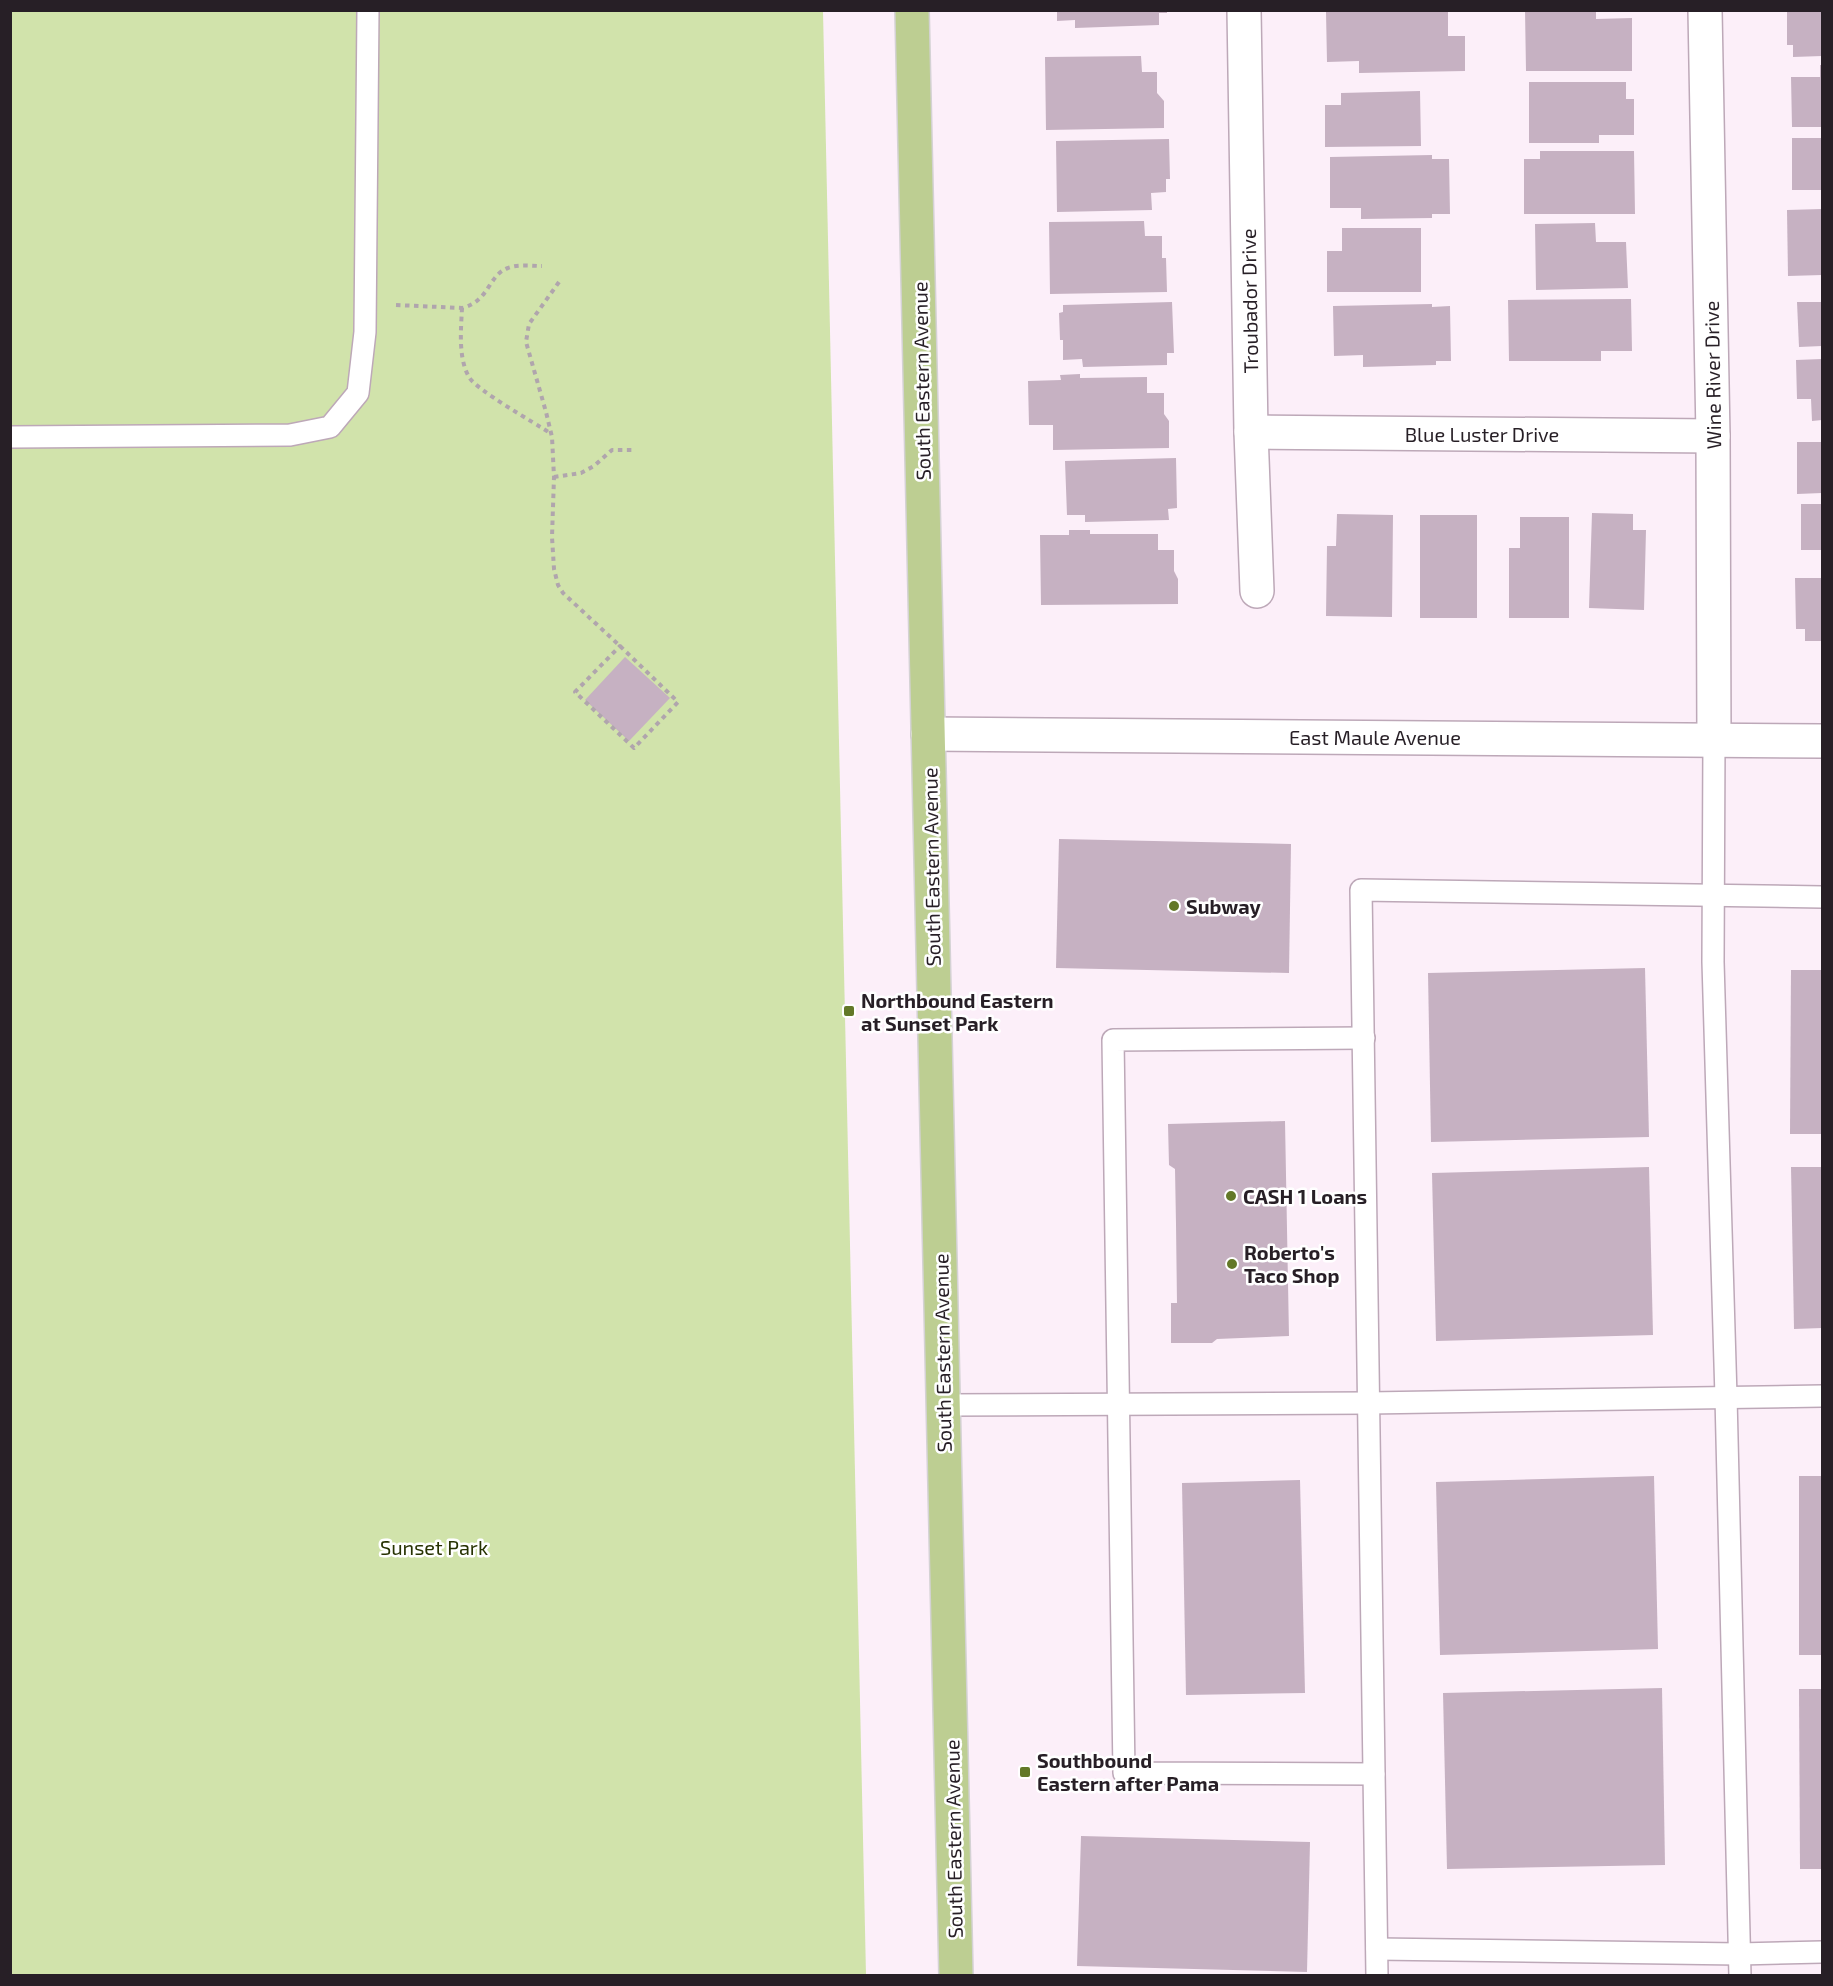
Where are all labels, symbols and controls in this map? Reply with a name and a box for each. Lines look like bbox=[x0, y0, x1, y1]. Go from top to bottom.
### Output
street label: Troubador Drive bbox=[1236, 228, 1262, 374]
street label: South Eastern Avenue bbox=[907, 281, 935, 481]
street label: Wine River Drive bbox=[1699, 300, 1725, 450]
street label: Blue Luster Drive bbox=[1405, 422, 1559, 446]
street label: East Maule Avenue bbox=[1289, 725, 1461, 749]
street label: South Eastern Avenue bbox=[917, 767, 945, 967]
place label: Subway bbox=[1186, 894, 1262, 919]
marker: Subway bbox=[1167, 899, 1181, 913]
place label: Northbound Eastern at Sunset Park bbox=[861, 988, 1053, 1035]
marker: Northbound Eastern at Sunset Park bbox=[842, 1004, 856, 1018]
place label: CASH 1 Loans bbox=[1243, 1184, 1367, 1208]
marker: CASH 1 Loans bbox=[1224, 1189, 1238, 1203]
place label: Roberto's Taco Shop bbox=[1244, 1240, 1339, 1287]
street label: South Eastern Avenue bbox=[928, 1253, 956, 1453]
marker: Roberto's Taco Shop bbox=[1225, 1257, 1239, 1271]
park label: Sunset Park bbox=[380, 1535, 488, 1559]
street label: South Eastern Avenue bbox=[939, 1739, 967, 1939]
place label: Southbound Eastern after Pama bbox=[1037, 1748, 1219, 1795]
marker: Southbound Eastern after Pama bbox=[1018, 1765, 1032, 1779]

